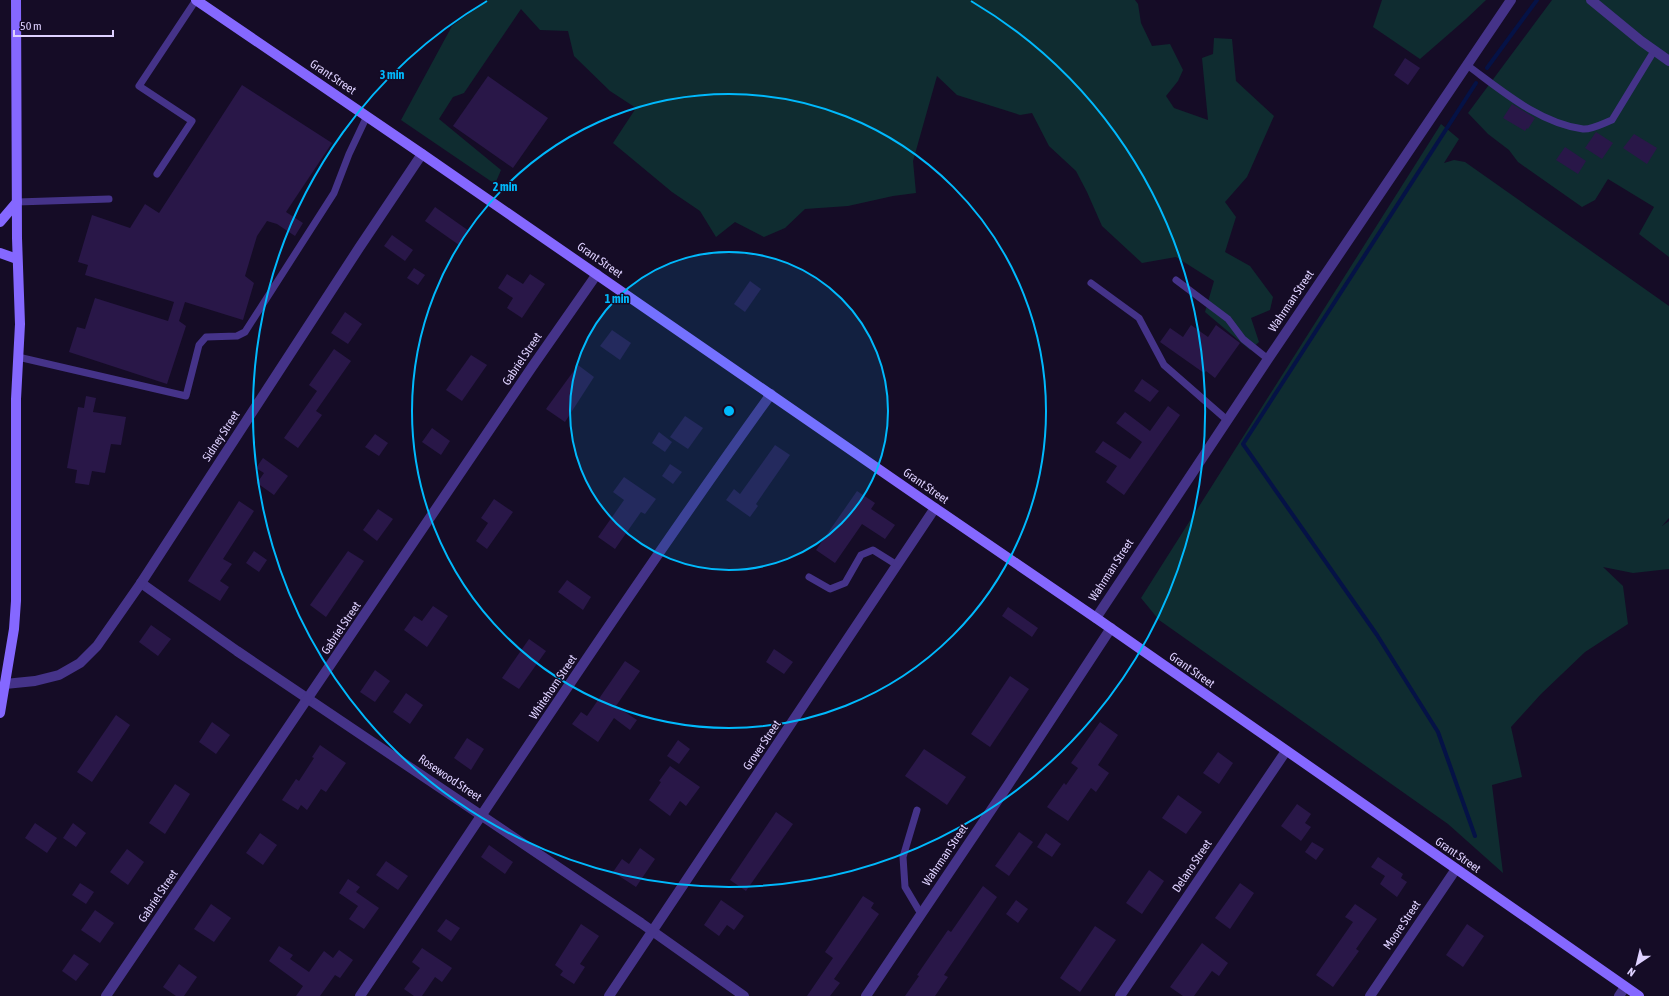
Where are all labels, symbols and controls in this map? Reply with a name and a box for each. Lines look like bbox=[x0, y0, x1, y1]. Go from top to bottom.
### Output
scale bar bbox=[14, 12, 113, 38]
text: 50 m bbox=[20, 19, 42, 33]
street label: Grant Street bbox=[307, 57, 359, 98]
text: 3 min bbox=[380, 68, 404, 82]
text: 2 min bbox=[493, 180, 517, 194]
street label: Grant Street bbox=[574, 239, 626, 281]
street label: Wahrman Street bbox=[1265, 267, 1317, 334]
text: 1 min bbox=[605, 292, 629, 306]
street label: Gabriel Street bbox=[499, 330, 545, 388]
centre of rings bbox=[722, 404, 736, 418]
street label: Sidney Street bbox=[199, 408, 243, 464]
street label: Grant Street bbox=[900, 465, 952, 507]
street label: Wahrman Street bbox=[1086, 536, 1137, 604]
street label: Gabriel Street bbox=[318, 599, 364, 657]
street label: Grant Street bbox=[1166, 649, 1218, 691]
street label: Whitehorn Street bbox=[526, 652, 580, 722]
street label: Grover Street bbox=[740, 717, 784, 773]
street label: Rosewood Street bbox=[416, 752, 485, 805]
street label: Wahrman Street bbox=[919, 821, 971, 888]
street label: Grant Street bbox=[1432, 834, 1484, 876]
street label: Delano Street bbox=[1169, 837, 1215, 895]
street label: Gabriel Street bbox=[135, 867, 181, 925]
street label: Moore Street bbox=[1380, 897, 1424, 952]
north arrow bbox=[1617, 944, 1657, 984]
text: N bbox=[1625, 965, 1637, 979]

